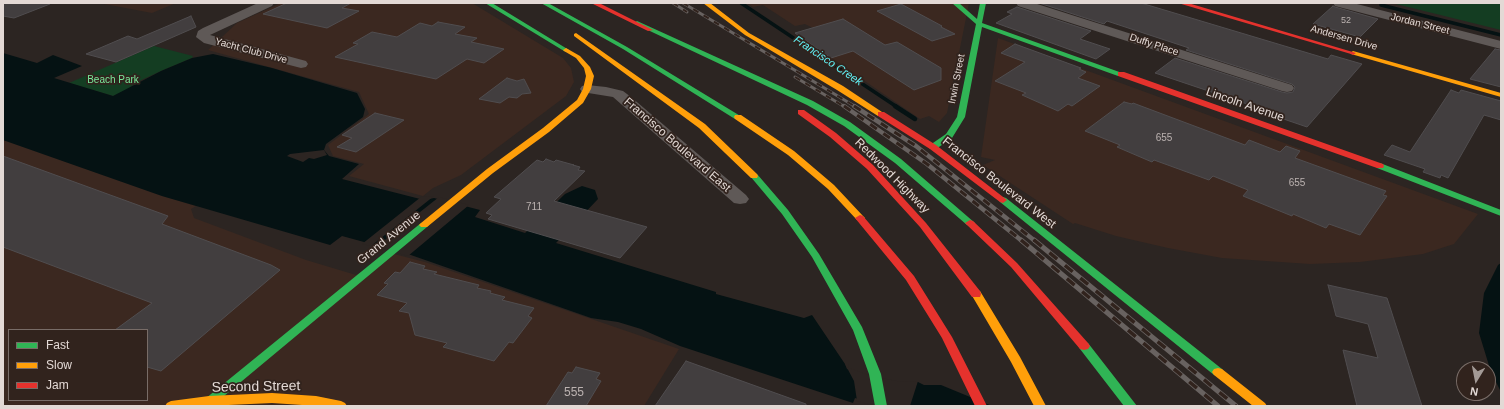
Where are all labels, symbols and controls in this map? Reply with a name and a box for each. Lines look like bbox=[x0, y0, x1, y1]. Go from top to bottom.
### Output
street label: Jordan Street bbox=[1389, 11, 1451, 37]
house number: 52 bbox=[1341, 16, 1351, 26]
street label: Andersen Drive bbox=[1309, 23, 1379, 53]
street label: Duffy Place bbox=[1128, 31, 1180, 59]
water label: Francisco Creek bbox=[791, 33, 865, 89]
street label: Yacht Club Drive bbox=[214, 36, 288, 66]
street label: Irwin Street bbox=[946, 53, 968, 105]
park label: Beach Park bbox=[87, 74, 139, 86]
street label: Lincoln Avenue bbox=[1204, 85, 1286, 125]
street label: Francisco Boulevard East bbox=[621, 95, 733, 195]
house number: 655 bbox=[1156, 132, 1172, 144]
street label: Francisco Boulevard West bbox=[939, 134, 1059, 232]
street label: Redwood Highway bbox=[852, 136, 932, 216]
house number: 655 bbox=[1289, 177, 1305, 189]
house number: 711 bbox=[526, 201, 542, 213]
street label: Grand Avenue bbox=[354, 208, 424, 268]
legend bbox=[8, 329, 148, 401]
text: Fast bbox=[46, 338, 69, 352]
text: Slow bbox=[46, 358, 72, 372]
north arrow bbox=[1456, 361, 1496, 401]
text: Jam bbox=[46, 378, 69, 392]
street label: Second Street bbox=[211, 378, 301, 396]
text: N bbox=[1469, 385, 1479, 398]
house number: 555 bbox=[564, 386, 584, 400]

